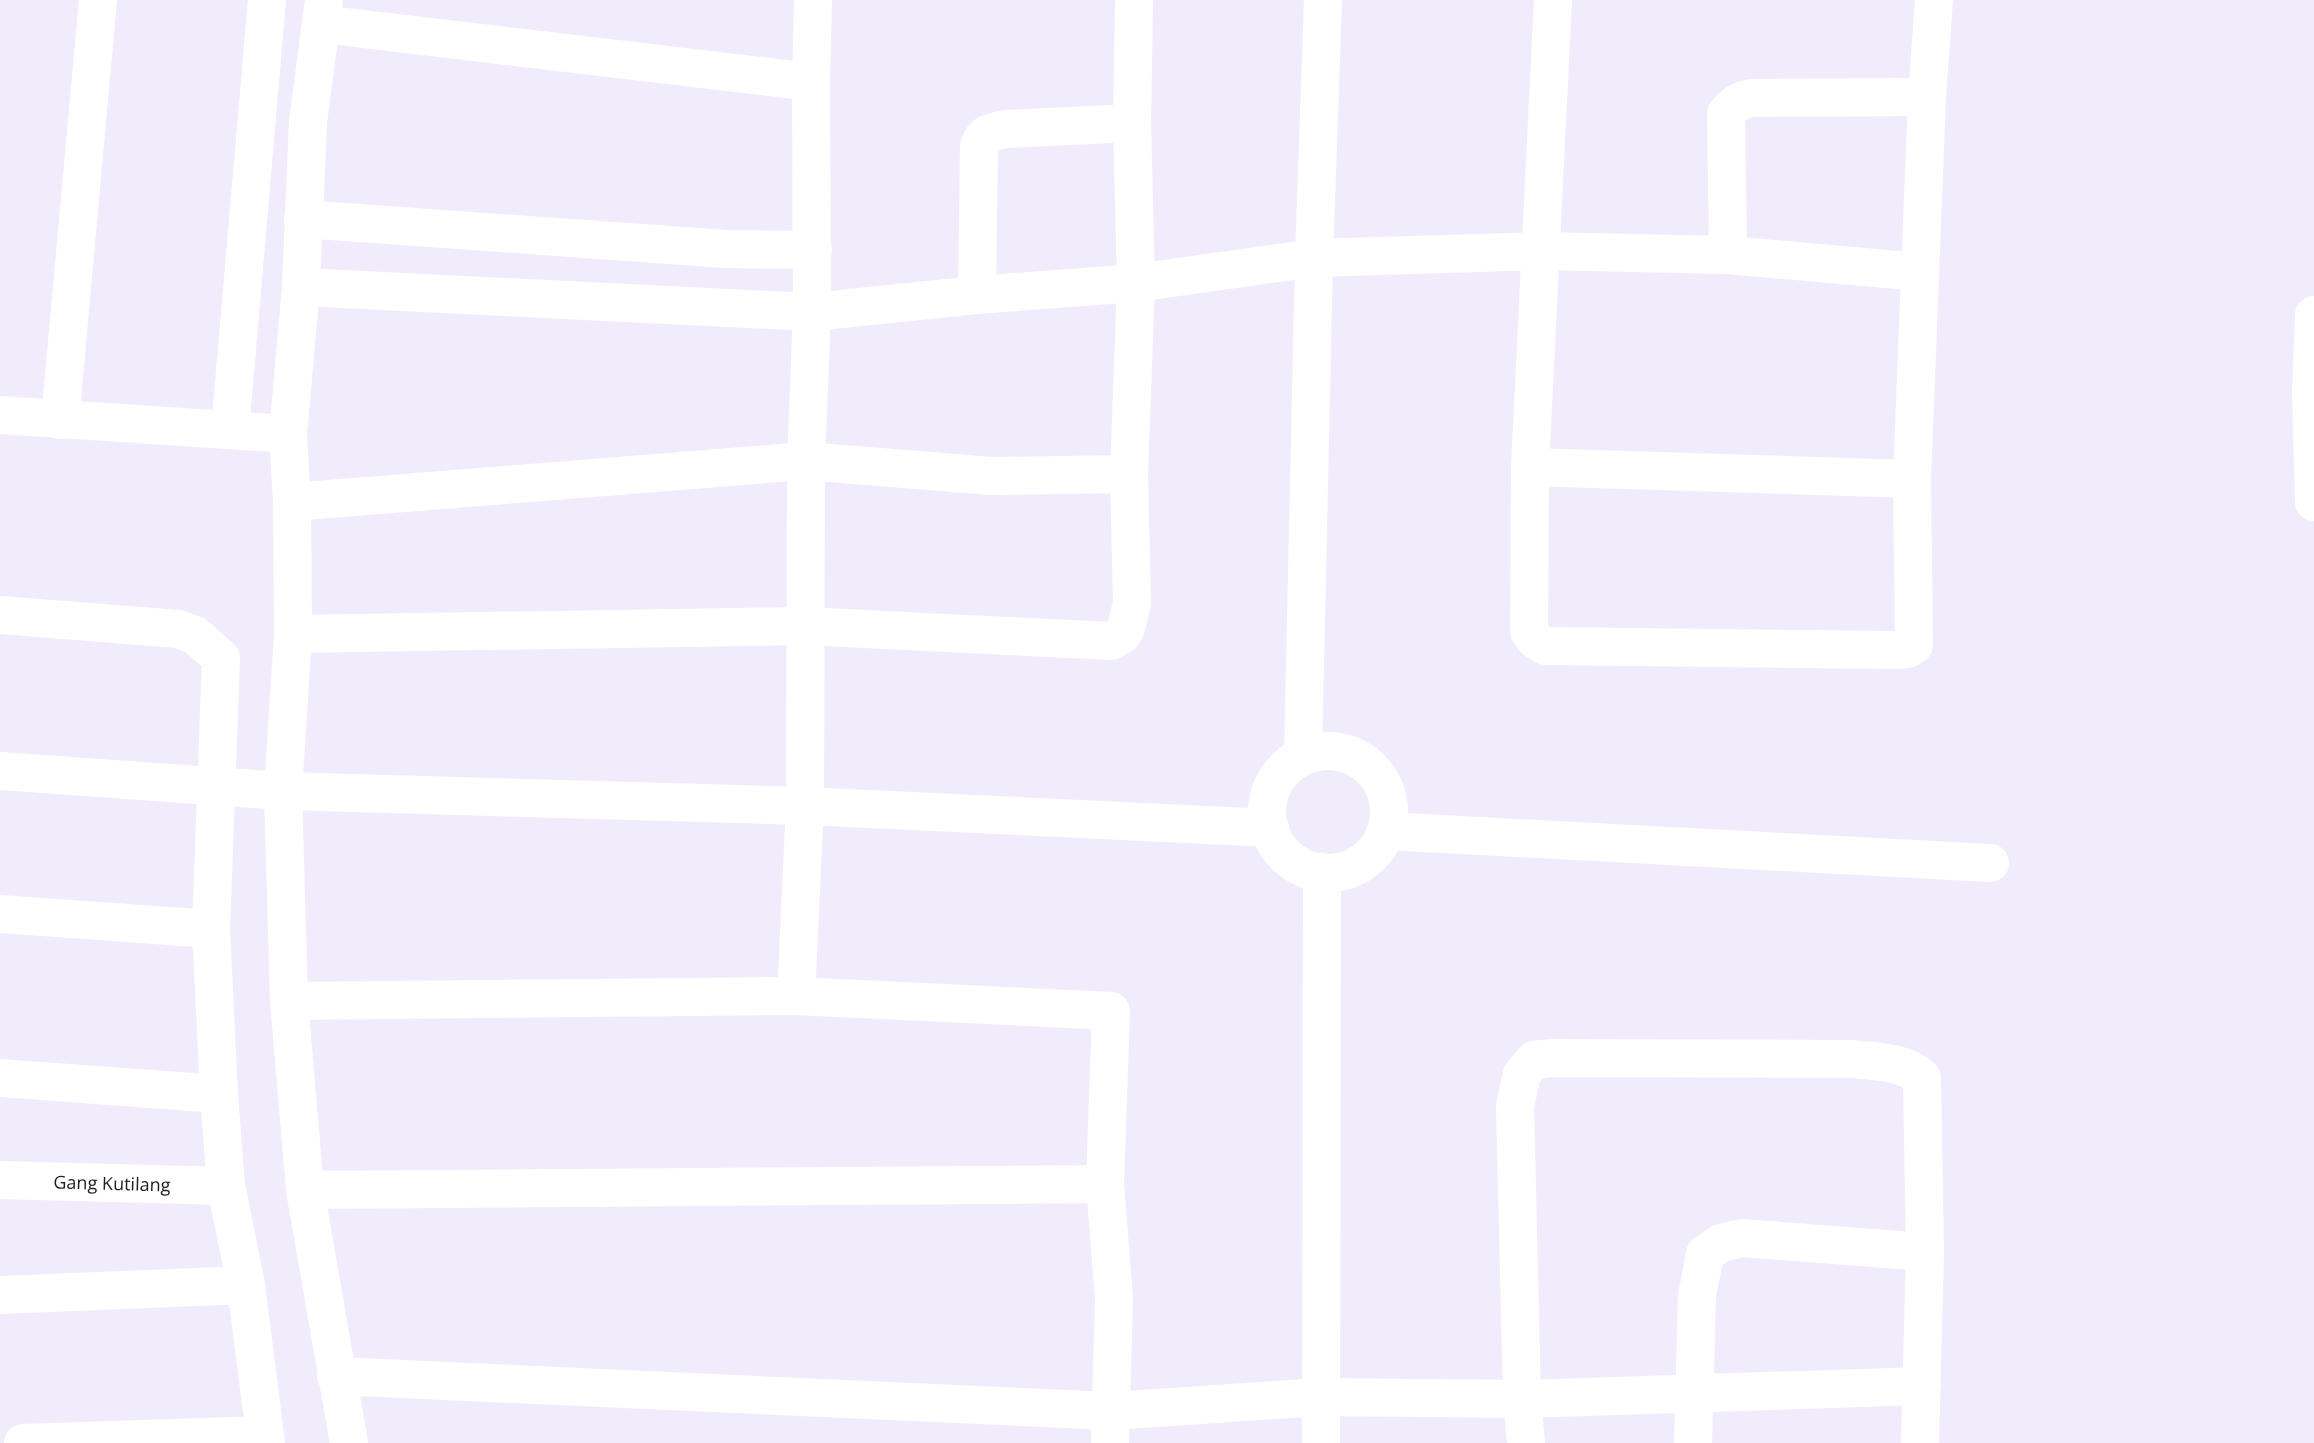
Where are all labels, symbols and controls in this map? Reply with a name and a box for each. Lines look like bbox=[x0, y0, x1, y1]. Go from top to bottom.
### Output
street label: Gang Kutilang bbox=[53, 1169, 171, 1197]

